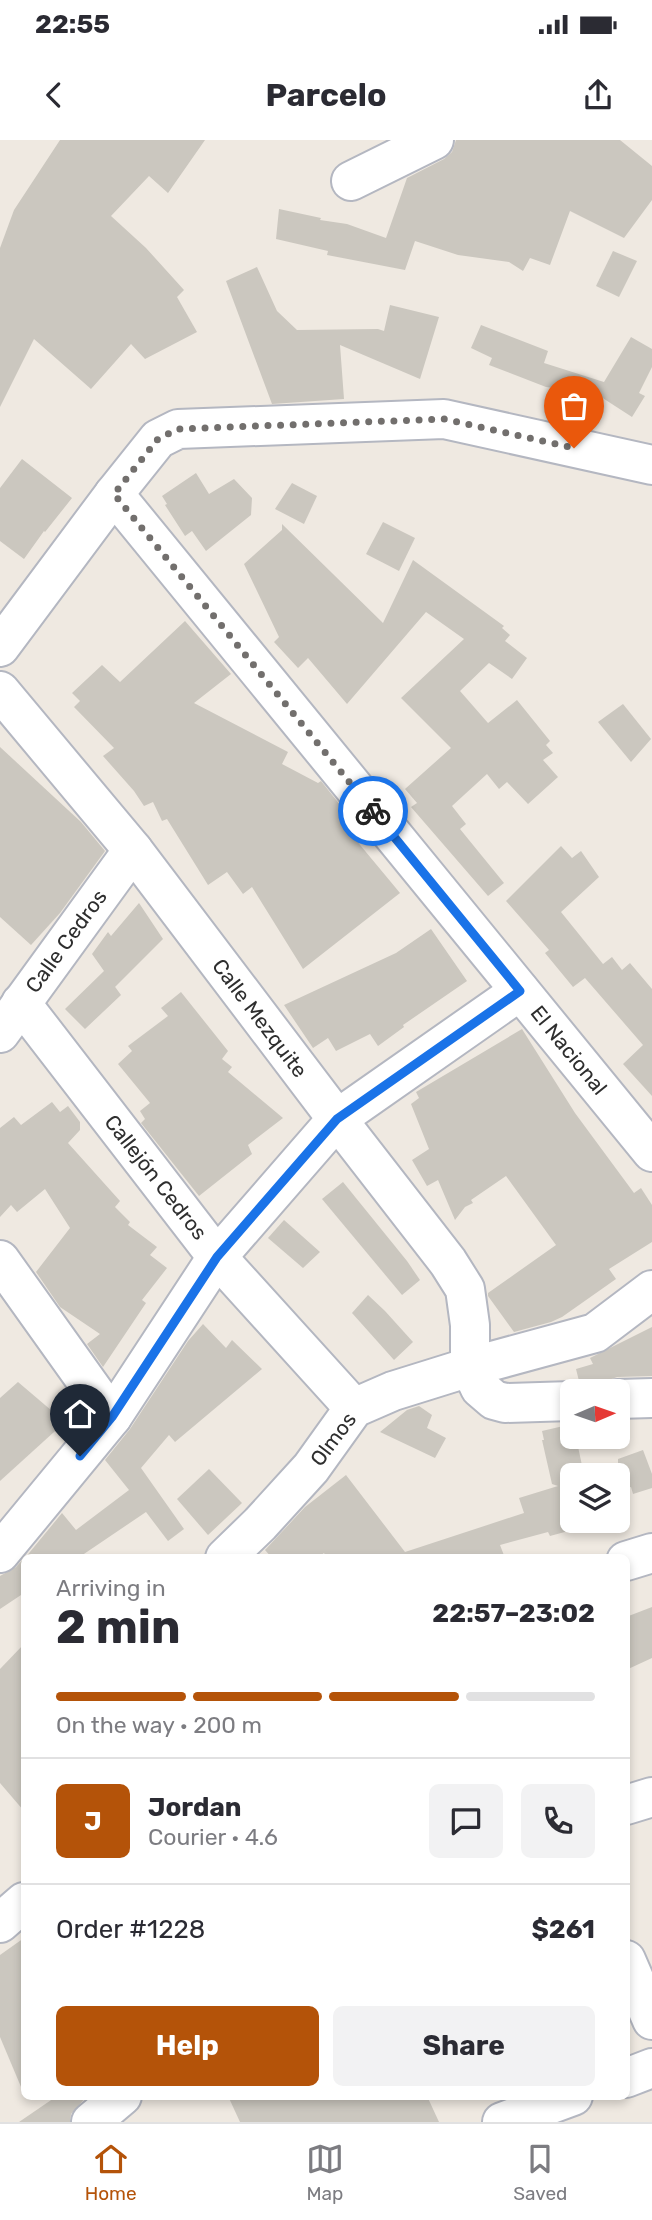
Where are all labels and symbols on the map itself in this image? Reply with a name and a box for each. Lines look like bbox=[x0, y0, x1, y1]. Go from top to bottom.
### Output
pin bbox=[544, 376, 604, 448]
courier bbox=[338, 776, 408, 846]
street label: Calle Cedros bbox=[20, 885, 112, 997]
street label: Calle Mezquite bbox=[207, 954, 313, 1082]
street label: El Nacional bbox=[526, 1000, 612, 1100]
street label: Callejón Cedros bbox=[99, 1110, 213, 1244]
north arrow bbox=[560, 1379, 630, 1449]
pin bbox=[50, 1384, 110, 1456]
street label: Olmos bbox=[305, 1407, 361, 1471]

